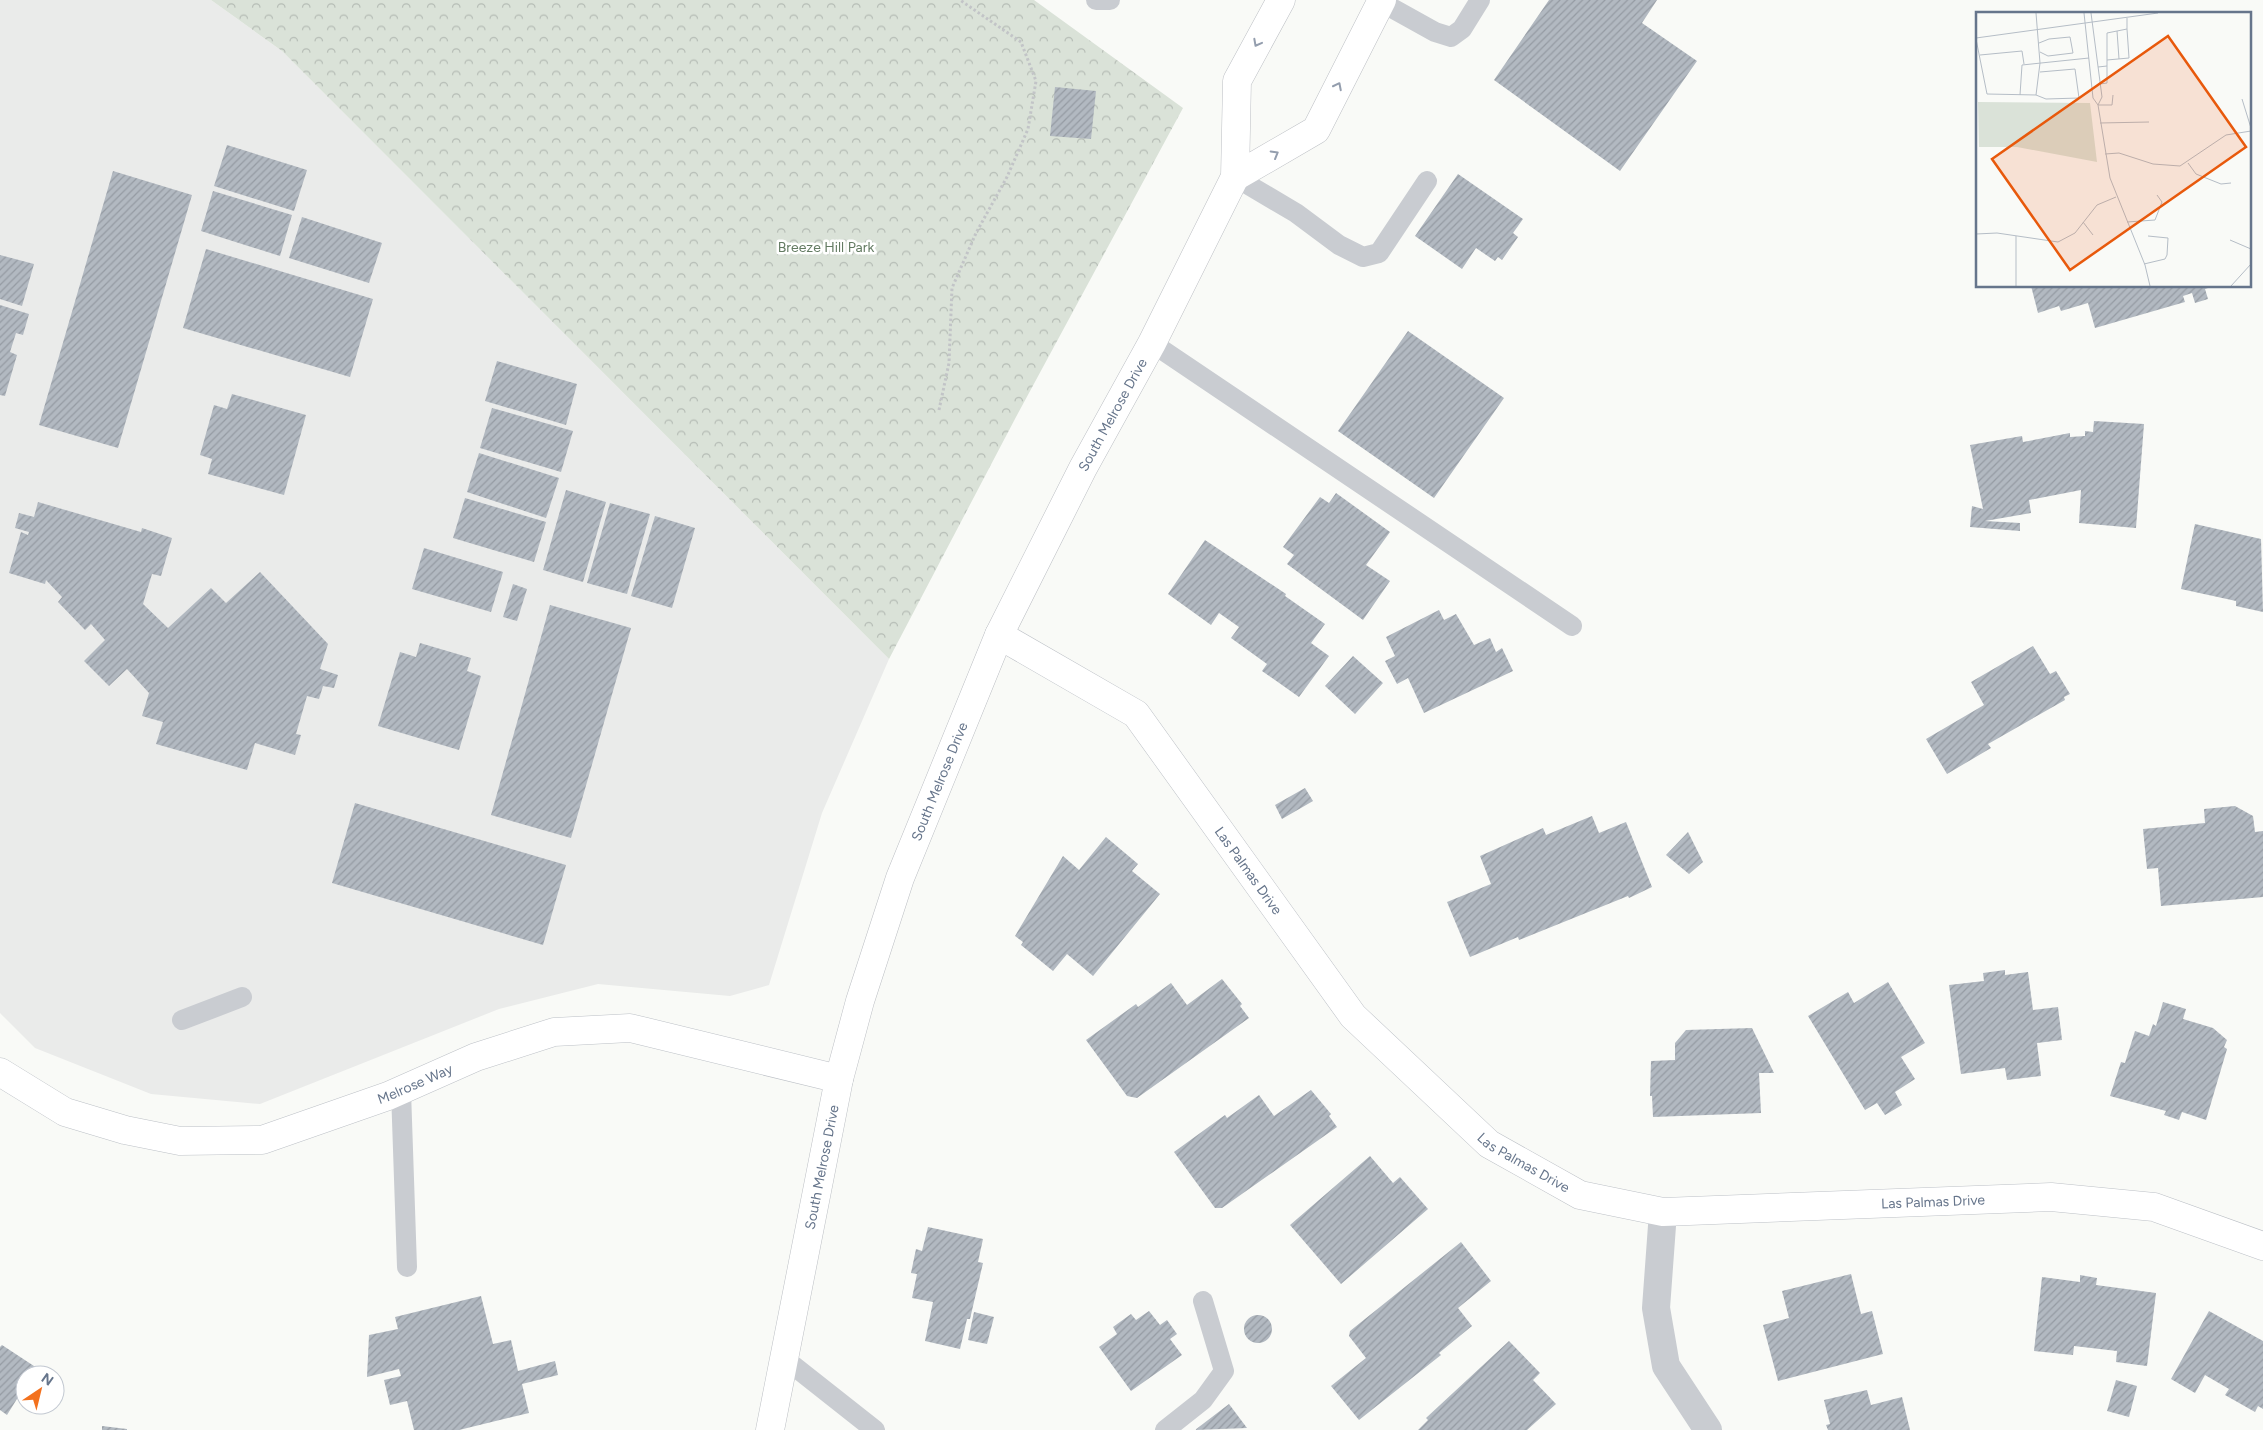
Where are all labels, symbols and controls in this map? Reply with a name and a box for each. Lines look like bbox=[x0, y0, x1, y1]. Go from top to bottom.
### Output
inset map bbox=[1976, 12, 2250, 288]
one-way arrow bbox=[1254, 38, 1264, 47]
one-way arrow bbox=[1332, 83, 1342, 92]
one-way arrow bbox=[1270, 150, 1279, 160]
park label: Breeze Hill Park bbox=[778, 239, 874, 256]
street label: South Melrose Drive bbox=[1074, 355, 1151, 474]
street label: South Melrose Drive bbox=[908, 719, 971, 843]
street label: Las Palmas Drive bbox=[1211, 823, 1286, 918]
street label: Melrose Way bbox=[375, 1060, 456, 1108]
street label: South Melrose Drive bbox=[801, 1103, 842, 1231]
street label: Las Palmas Drive bbox=[1474, 1129, 1573, 1196]
street label: Las Palmas Drive bbox=[1881, 1191, 1986, 1212]
north arrow bbox=[15, 1365, 65, 1415]
text: N bbox=[38, 1370, 56, 1390]

